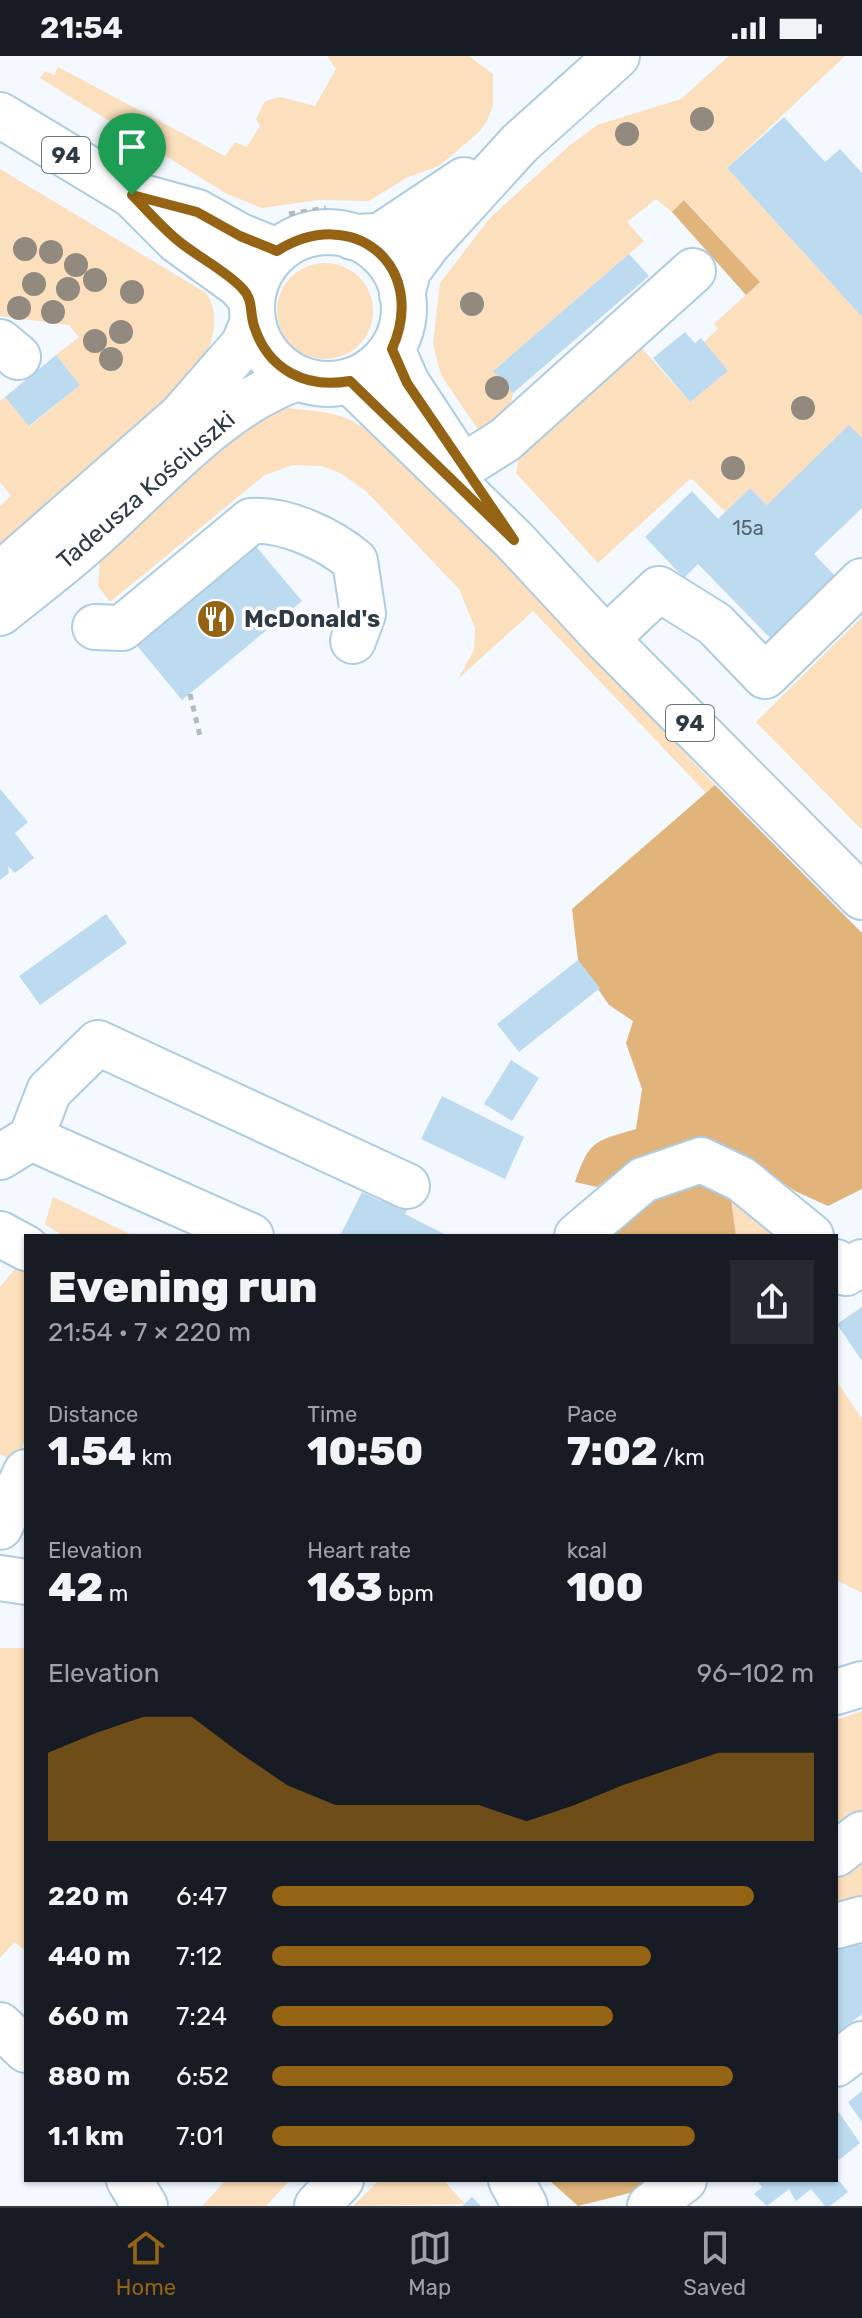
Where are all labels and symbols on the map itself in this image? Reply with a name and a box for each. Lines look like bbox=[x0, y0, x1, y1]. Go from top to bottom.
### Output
pin bbox=[98, 113, 166, 195]
road number: 94 bbox=[42, 137, 90, 173]
street label: Tadeusza Kościuszki bbox=[51, 405, 241, 575]
house number: 15a bbox=[732, 516, 764, 540]
restaurant icon: McDonald's bbox=[195, 598, 237, 640]
place label: McDonald's bbox=[244, 605, 380, 633]
road number: 94 bbox=[666, 705, 714, 741]

